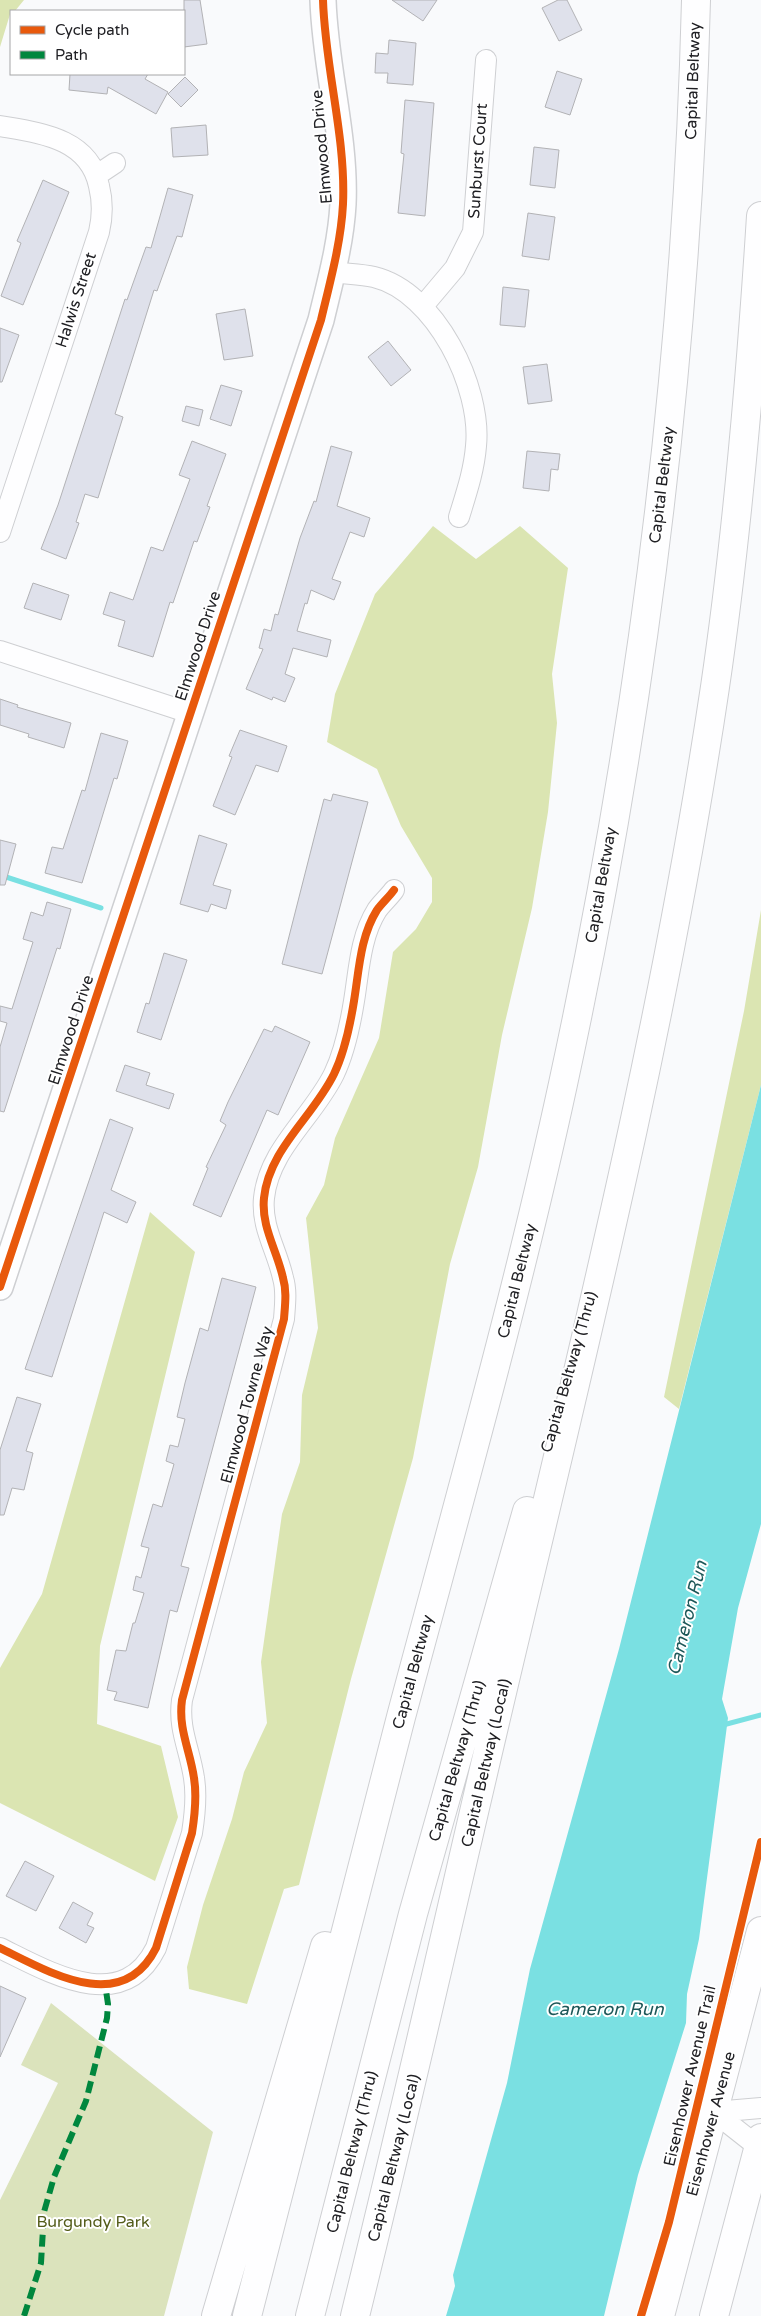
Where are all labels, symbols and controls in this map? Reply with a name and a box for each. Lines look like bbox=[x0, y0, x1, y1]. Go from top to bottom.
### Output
legend bbox=[10, 10, 185, 75]
text: Cycle path bbox=[55, 21, 129, 39]
street label: Capital Beltway bbox=[681, 22, 705, 140]
text: Path bbox=[55, 46, 88, 64]
street label: Elmwood Drive bbox=[307, 89, 337, 205]
street label: Sunburst Court bbox=[464, 103, 492, 219]
street label: Halwis Street bbox=[51, 250, 101, 350]
street label: Capital Beltway bbox=[645, 425, 679, 545]
street label: Elmwood Drive bbox=[171, 588, 225, 704]
street label: Capital Beltway bbox=[581, 825, 621, 945]
street label: Elmwood Drive bbox=[44, 972, 98, 1088]
street label: Capital Beltway bbox=[493, 1221, 541, 1340]
street label: Capital Beltway (Thru) bbox=[536, 1289, 602, 1455]
street label: Elmwood Towne Way bbox=[216, 1324, 278, 1486]
water label: Cameron Run bbox=[662, 1557, 712, 1678]
street label: Capital Beltway bbox=[388, 1612, 438, 1731]
street label: Capital Beltway (Local) bbox=[457, 1677, 515, 1849]
street label: Capital Beltway (Thru) bbox=[424, 1678, 490, 1844]
street label: Eisenhower Avenue Trail bbox=[660, 1984, 720, 2168]
water label: Cameron Run bbox=[546, 1998, 665, 2020]
street label: Eisenhower Avenue bbox=[682, 2049, 740, 2199]
street label: Capital Beltway (Thru) bbox=[322, 2069, 382, 2235]
street label: Capital Beltway (Local) bbox=[363, 2072, 425, 2244]
park label: Burgundy Park bbox=[36, 2212, 150, 2232]

